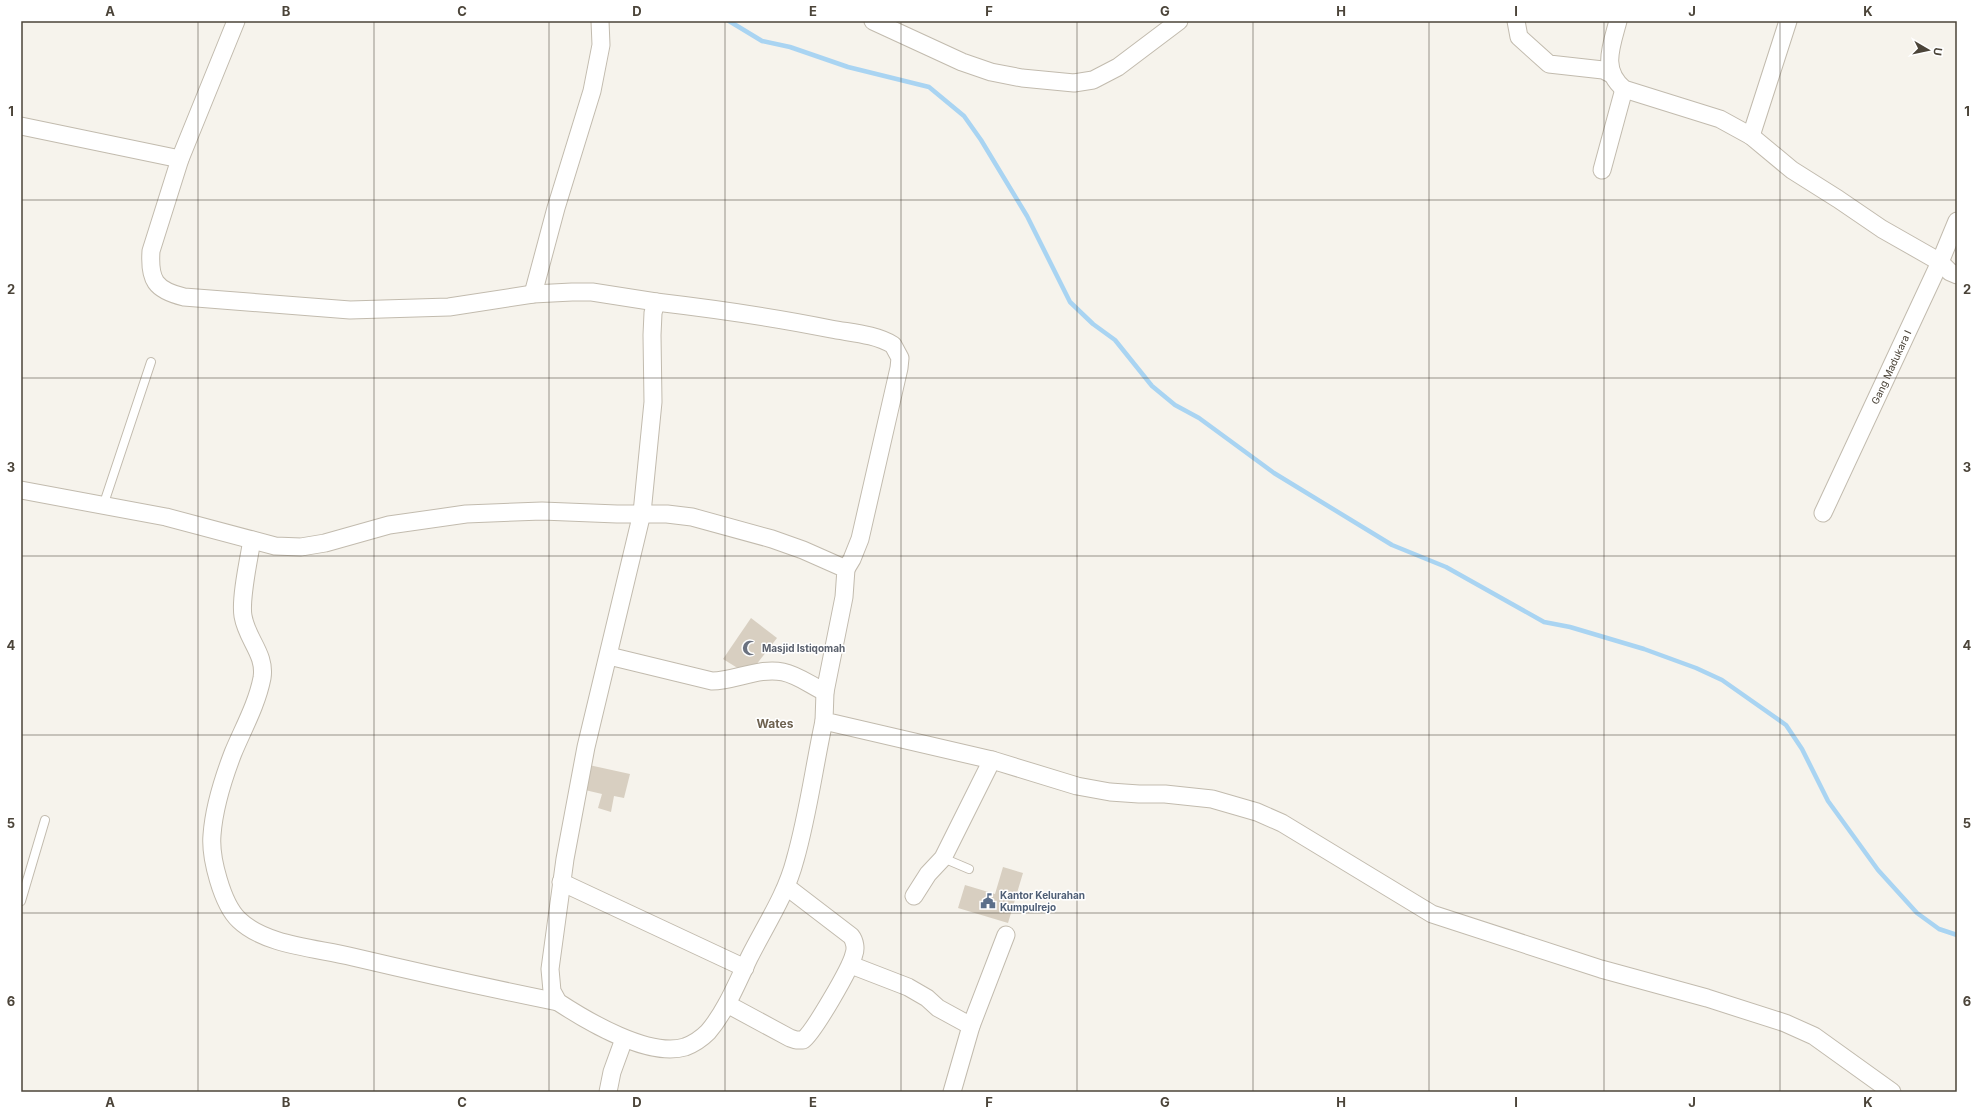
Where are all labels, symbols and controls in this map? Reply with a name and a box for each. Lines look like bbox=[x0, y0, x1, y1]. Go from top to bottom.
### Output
text: A bbox=[105, 3, 115, 19]
text: B bbox=[282, 3, 291, 19]
text: C bbox=[457, 3, 467, 19]
text: D bbox=[632, 3, 642, 19]
text: E bbox=[809, 3, 817, 19]
text: F bbox=[985, 3, 993, 19]
text: G bbox=[1160, 3, 1170, 19]
text: H bbox=[1336, 3, 1346, 19]
text: I bbox=[1514, 3, 1518, 19]
text: J bbox=[1688, 3, 1696, 19]
text: K bbox=[1863, 3, 1873, 19]
north arrow bbox=[1908, 30, 1948, 70]
text: U bbox=[1930, 46, 1945, 57]
text: 1 bbox=[8, 103, 14, 119]
text: 1 bbox=[1964, 103, 1970, 119]
text: 2 bbox=[7, 281, 15, 297]
text: 2 bbox=[1963, 281, 1971, 297]
street label: Gang Madukara I bbox=[1869, 328, 1914, 406]
text: 3 bbox=[7, 459, 15, 475]
text: 3 bbox=[1963, 459, 1971, 475]
text: 4 bbox=[7, 637, 16, 653]
text: 4 bbox=[1963, 637, 1972, 653]
mosque icon: Masjid Istiqomah bbox=[741, 639, 759, 657]
place label: Masjid Istiqomah bbox=[762, 642, 845, 654]
district label: Wates bbox=[757, 716, 794, 731]
text: 5 bbox=[7, 815, 15, 831]
text: 5 bbox=[1963, 815, 1971, 831]
place label: Kantor Kelurahan Kumpulrejo bbox=[1000, 889, 1085, 913]
public building icon: Kantor Kelurahan Kumpulrejo bbox=[979, 892, 997, 910]
text: 6 bbox=[7, 993, 15, 1009]
text: 6 bbox=[1963, 993, 1971, 1009]
text: A bbox=[105, 1094, 115, 1110]
text: B bbox=[282, 1094, 291, 1110]
text: C bbox=[457, 1094, 467, 1110]
text: D bbox=[632, 1094, 642, 1110]
text: E bbox=[809, 1094, 817, 1110]
text: F bbox=[985, 1094, 993, 1110]
text: G bbox=[1160, 1094, 1170, 1110]
text: H bbox=[1336, 1094, 1346, 1110]
text: I bbox=[1514, 1094, 1518, 1110]
text: J bbox=[1688, 1094, 1696, 1110]
text: K bbox=[1863, 1094, 1873, 1110]

